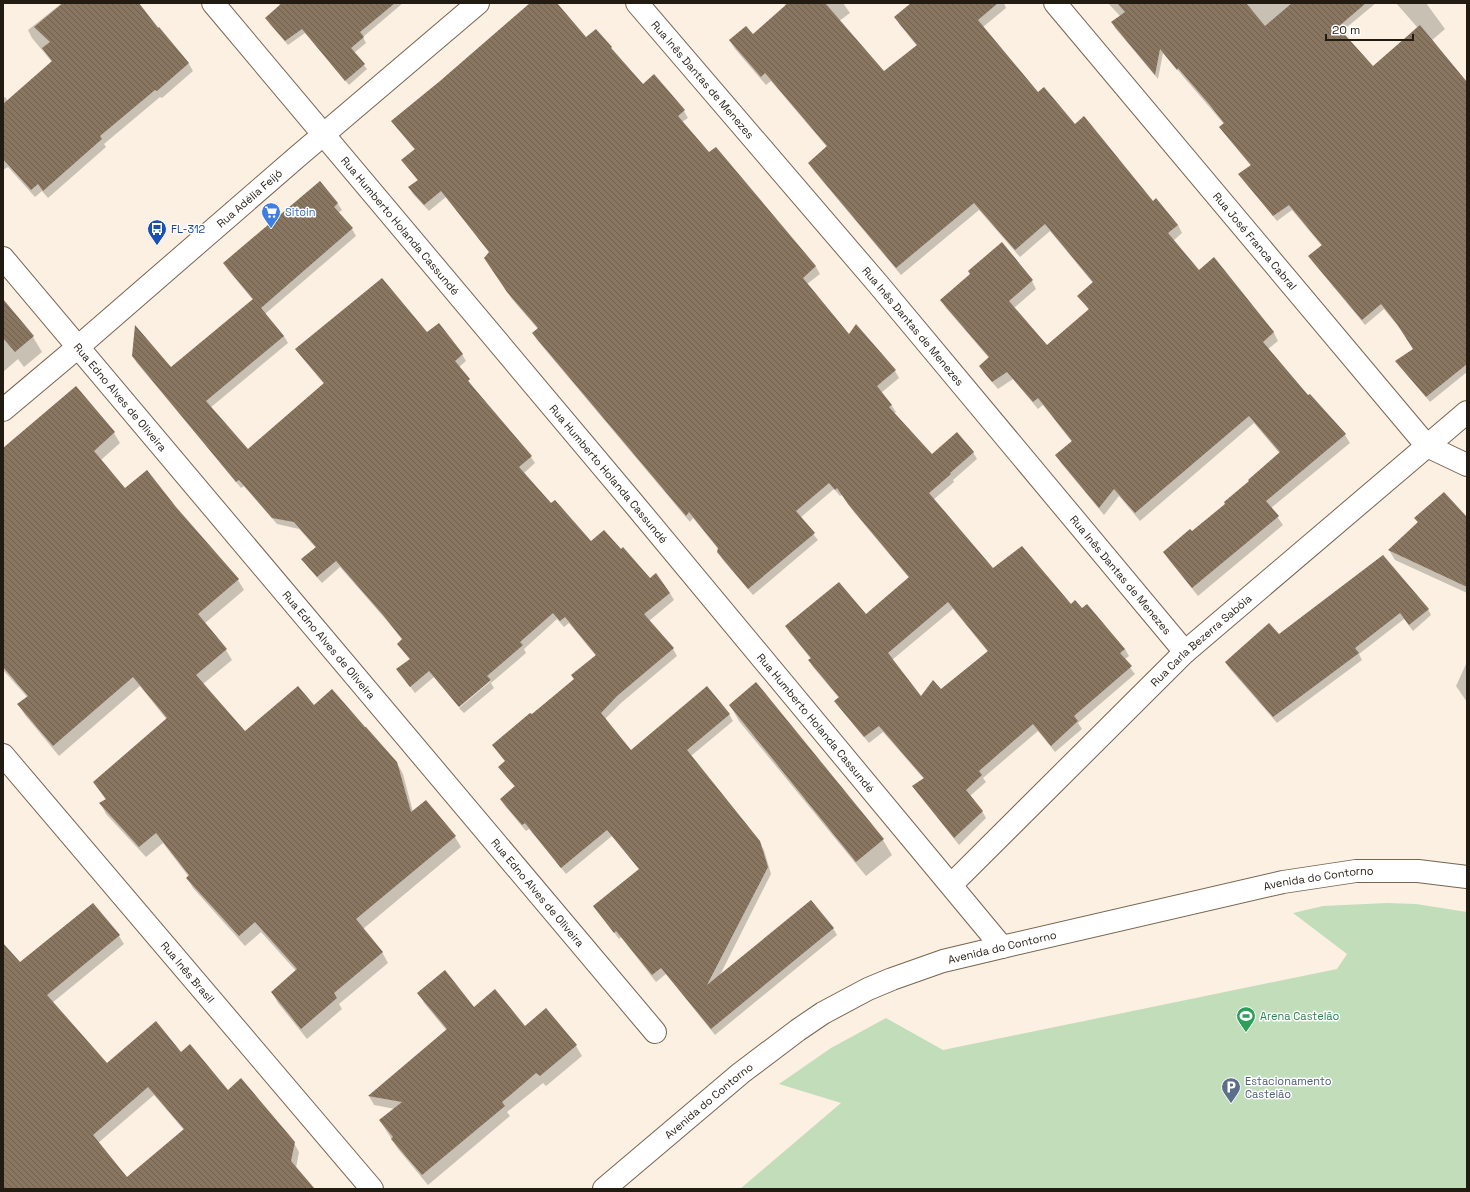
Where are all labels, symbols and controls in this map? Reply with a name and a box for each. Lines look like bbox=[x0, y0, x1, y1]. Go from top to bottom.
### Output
scale bar bbox=[1326, 16, 1413, 42]
street label: Rua Inês Dantas de Menezes bbox=[648, 18, 757, 142]
text: 20 m bbox=[1332, 22, 1360, 38]
street label: Rua Humberto Holanda Cassundé bbox=[338, 154, 462, 298]
street label: Rua Adélia Feijó bbox=[214, 166, 285, 231]
street label: Rua José Franca Cabral bbox=[1210, 189, 1300, 293]
supermarket icon: Sitoin bbox=[260, 201, 282, 229]
place label: Sitoin bbox=[285, 205, 316, 219]
bus stop icon: FL-312 bbox=[146, 218, 168, 246]
place label: FL-312 bbox=[171, 222, 206, 236]
street label: Rua Inês Dantas de Menezes bbox=[859, 264, 967, 389]
street label: Rua Edno Alves de Oliveira bbox=[71, 340, 170, 455]
street label: Rua Humberto Holanda Cassundé bbox=[546, 402, 671, 546]
street label: Rua Inês Dantas de Menezes bbox=[1067, 512, 1175, 637]
street label: Rua Edno Alves de Oliveira bbox=[279, 588, 379, 703]
street label: Rua Carla Bezerra Sabóia bbox=[1148, 591, 1255, 689]
street label: Rua Humberto Holanda Cassundé bbox=[754, 650, 878, 795]
street label: Rua Edno Alves de Oliveira bbox=[488, 836, 588, 950]
street label: Avenida do Contorno bbox=[1262, 864, 1374, 893]
street label: Avenida do Contorno bbox=[946, 928, 1058, 967]
street label: Rua Inês Brasil bbox=[158, 939, 218, 1006]
sports icon: Arena Castelão bbox=[1235, 1005, 1257, 1033]
place label: Arena Castelão bbox=[1260, 1009, 1340, 1023]
street label: Avenida do Contorno bbox=[662, 1059, 756, 1142]
place label: Estacionamento Castelão bbox=[1245, 1074, 1332, 1101]
parking icon: Estacionamento Castelão bbox=[1220, 1076, 1242, 1104]

